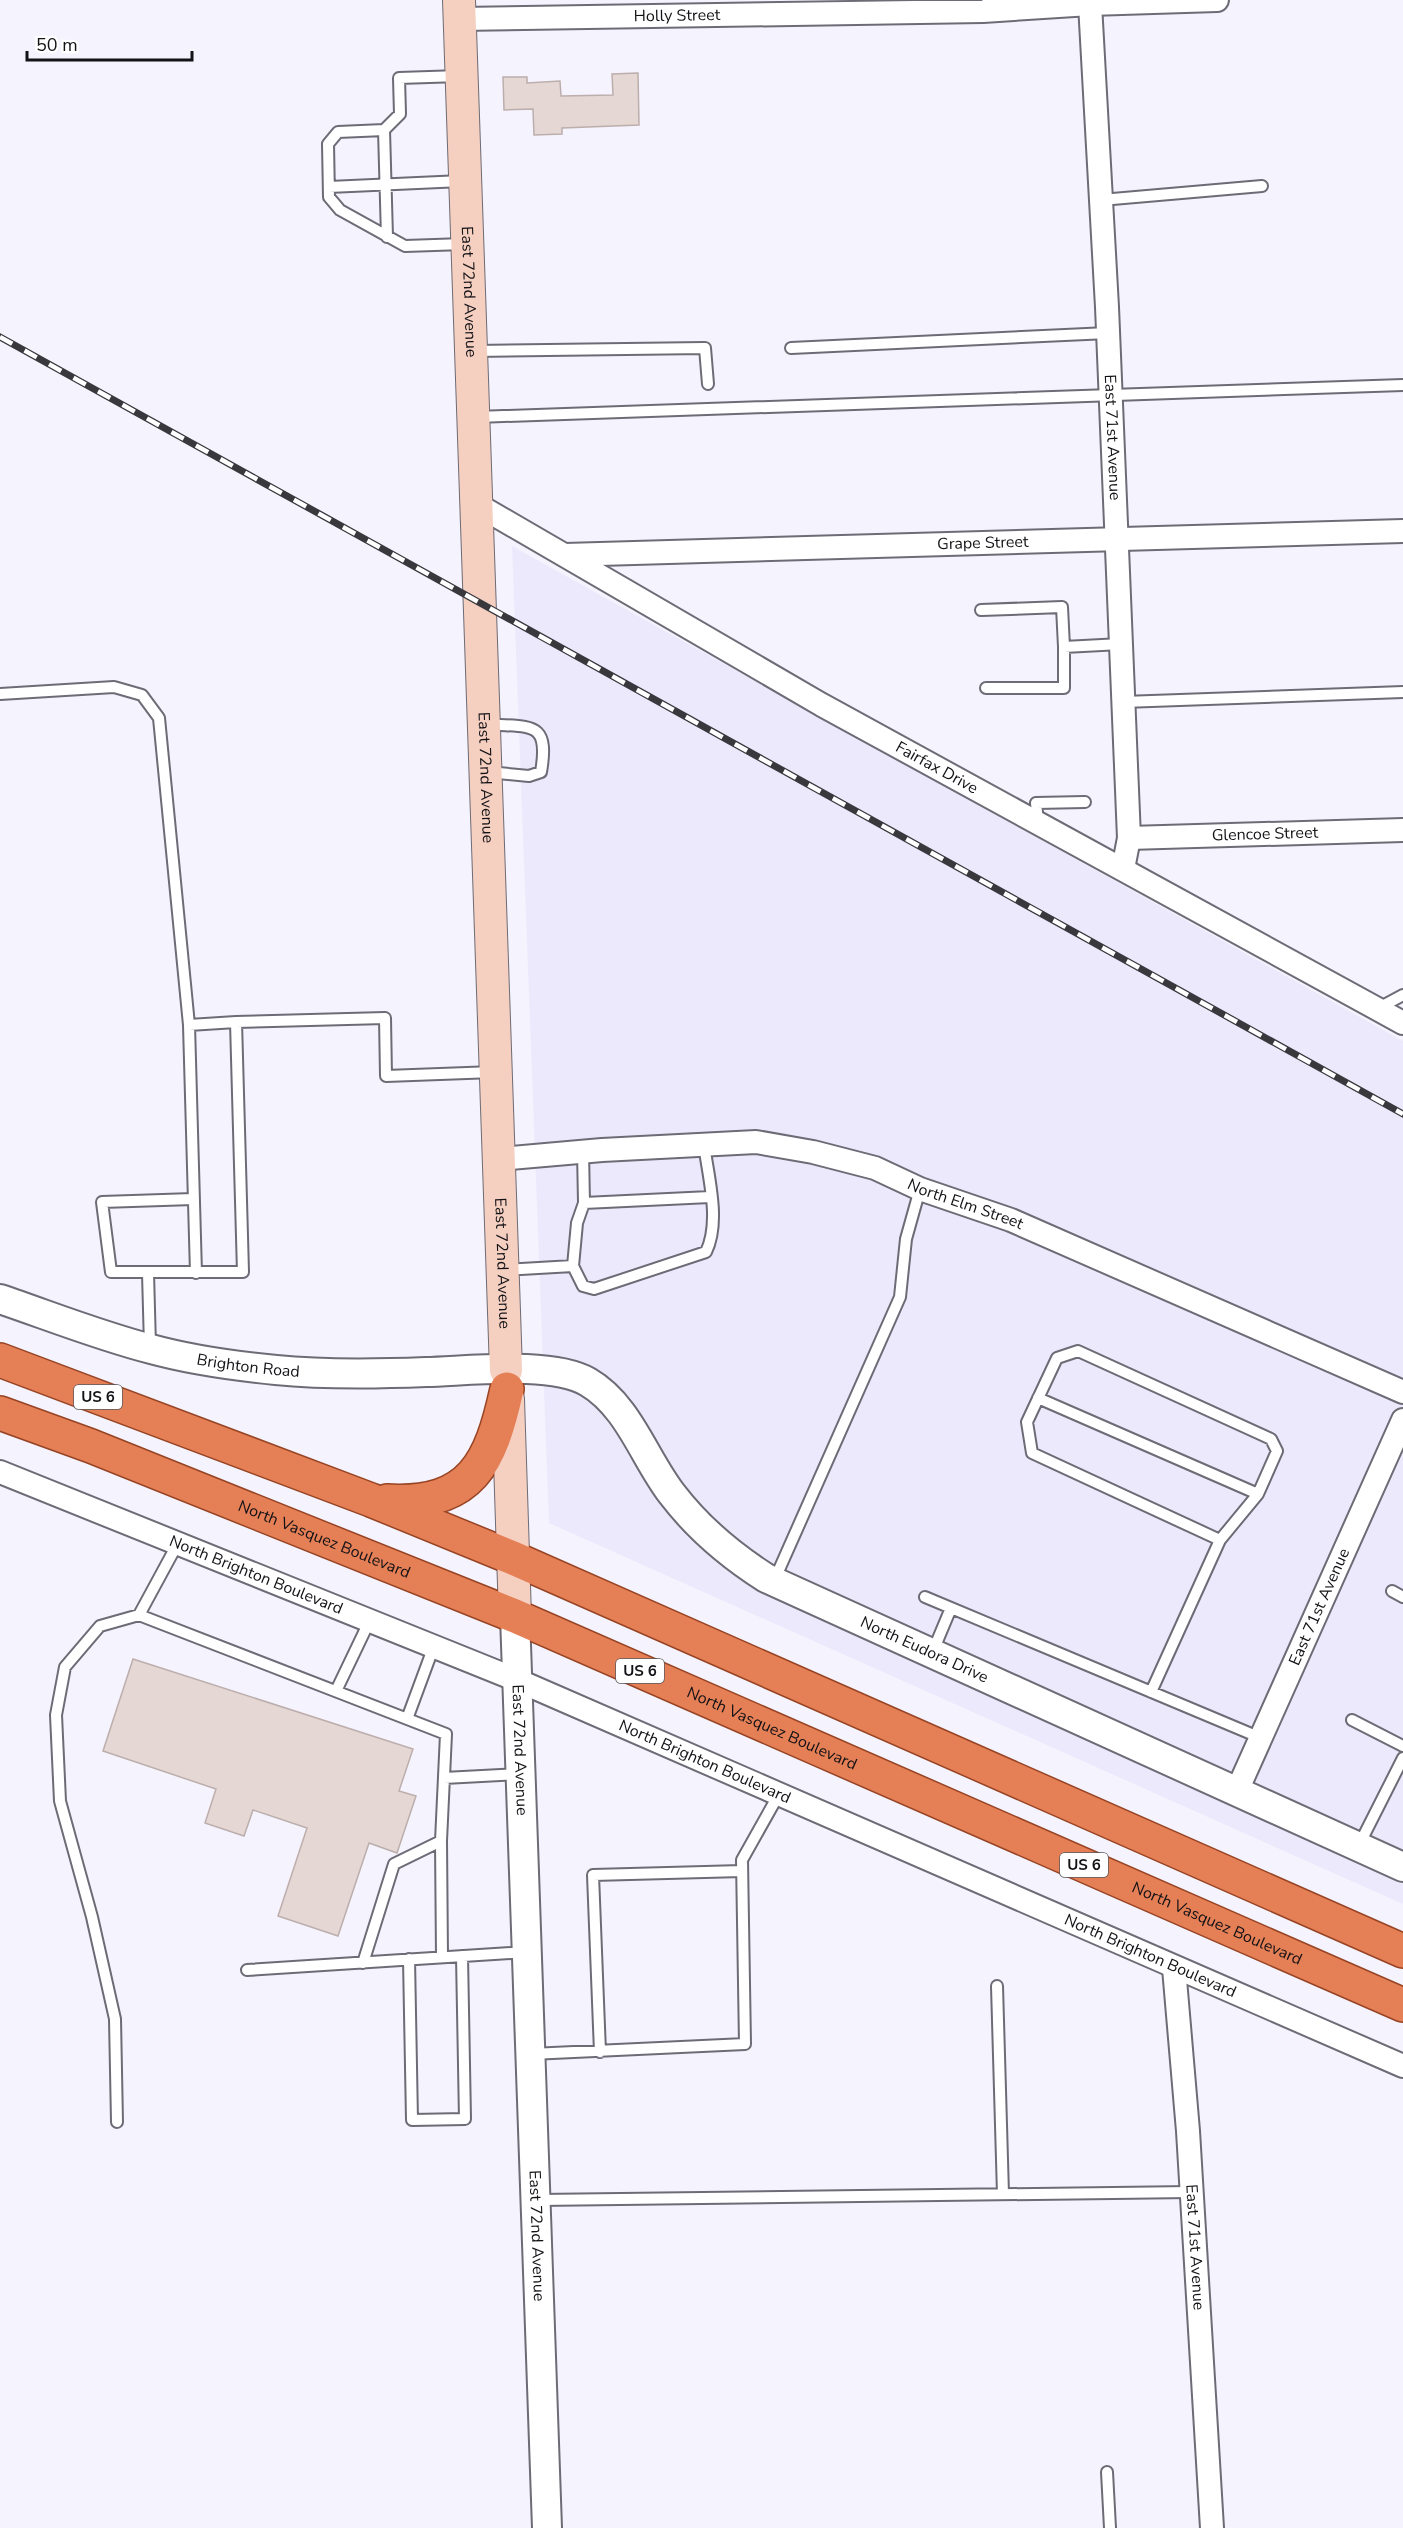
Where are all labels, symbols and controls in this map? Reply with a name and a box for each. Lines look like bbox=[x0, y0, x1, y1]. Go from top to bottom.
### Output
street label: Holly Street bbox=[634, 4, 721, 27]
scale bar bbox=[27, 24, 192, 62]
text: 50 m bbox=[36, 33, 78, 57]
street label: East 72nd Avenue bbox=[456, 226, 482, 358]
street label: East 71st Avenue bbox=[1099, 374, 1126, 501]
street label: Grape Street bbox=[937, 531, 1029, 555]
street label: East 72nd Avenue bbox=[472, 712, 499, 844]
street label: Fairfax Drive bbox=[892, 736, 982, 799]
street label: Glencoe Street bbox=[1211, 821, 1319, 847]
street label: North Elm Street bbox=[904, 1174, 1027, 1235]
street label: East 72nd Avenue bbox=[489, 1197, 516, 1329]
street label: Brighton Road bbox=[195, 1349, 301, 1383]
road number: US 6 bbox=[74, 1385, 122, 1409]
street label: North Vasquez Boulevard bbox=[235, 1495, 414, 1584]
street label: North Brighton Boulevard bbox=[166, 1530, 346, 1620]
street label: East 71st Avenue bbox=[1284, 1545, 1355, 1669]
street label: North Eudora Drive bbox=[857, 1611, 992, 1688]
road number: US 6 bbox=[616, 1659, 664, 1683]
street label: North Vasquez Boulevard bbox=[683, 1682, 860, 1775]
street label: East 72nd Avenue bbox=[506, 1684, 533, 1816]
street label: North Brighton Boulevard bbox=[615, 1715, 794, 1809]
road number: US 6 bbox=[1060, 1853, 1108, 1877]
street label: North Vasquez Boulevard bbox=[1128, 1877, 1306, 1970]
street label: North Brighton Boulevard bbox=[1061, 1909, 1240, 2003]
street label: East 72nd Avenue bbox=[523, 2170, 550, 2302]
street label: East 71st Avenue bbox=[1180, 2184, 1210, 2311]

